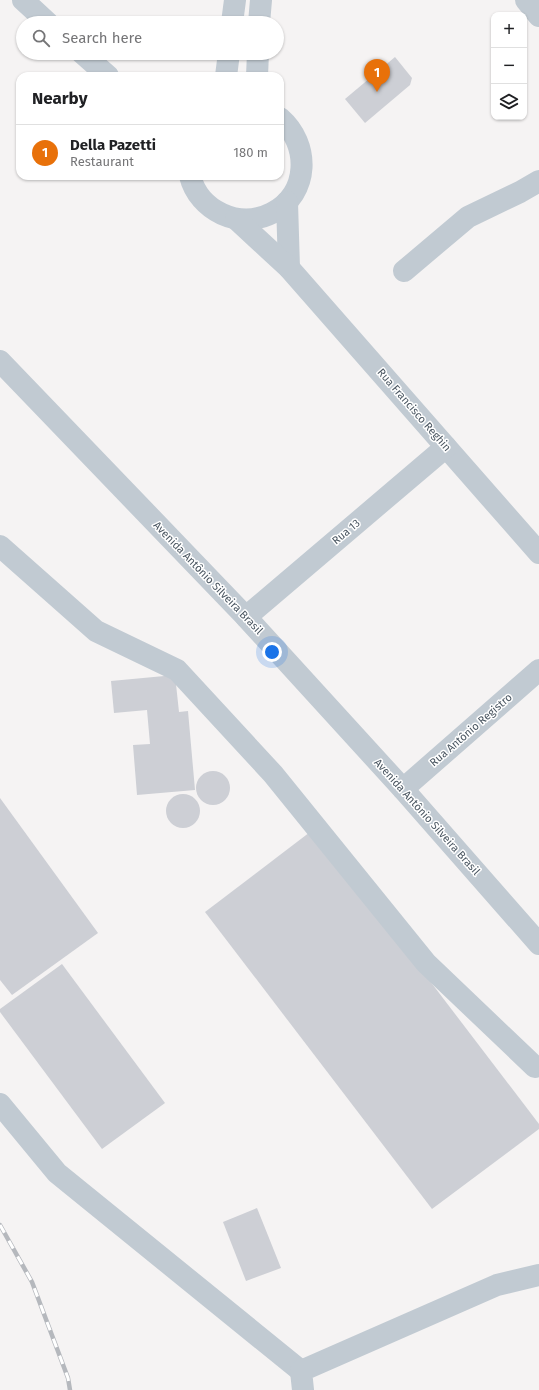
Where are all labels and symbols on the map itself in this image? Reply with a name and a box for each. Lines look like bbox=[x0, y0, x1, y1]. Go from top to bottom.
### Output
pin: 1 bbox=[364, 59, 390, 92]
street label: Rua Francisco Reghin bbox=[375, 366, 453, 454]
street label: Rua 13 bbox=[329, 517, 363, 547]
street label: Avenida Antônio Silveira Brasil bbox=[151, 519, 265, 637]
your location bbox=[262, 642, 282, 662]
street label: Rua Antônio Registro bbox=[427, 691, 515, 769]
street label: Avenida Antônio Silveira Brasil bbox=[371, 756, 483, 878]

